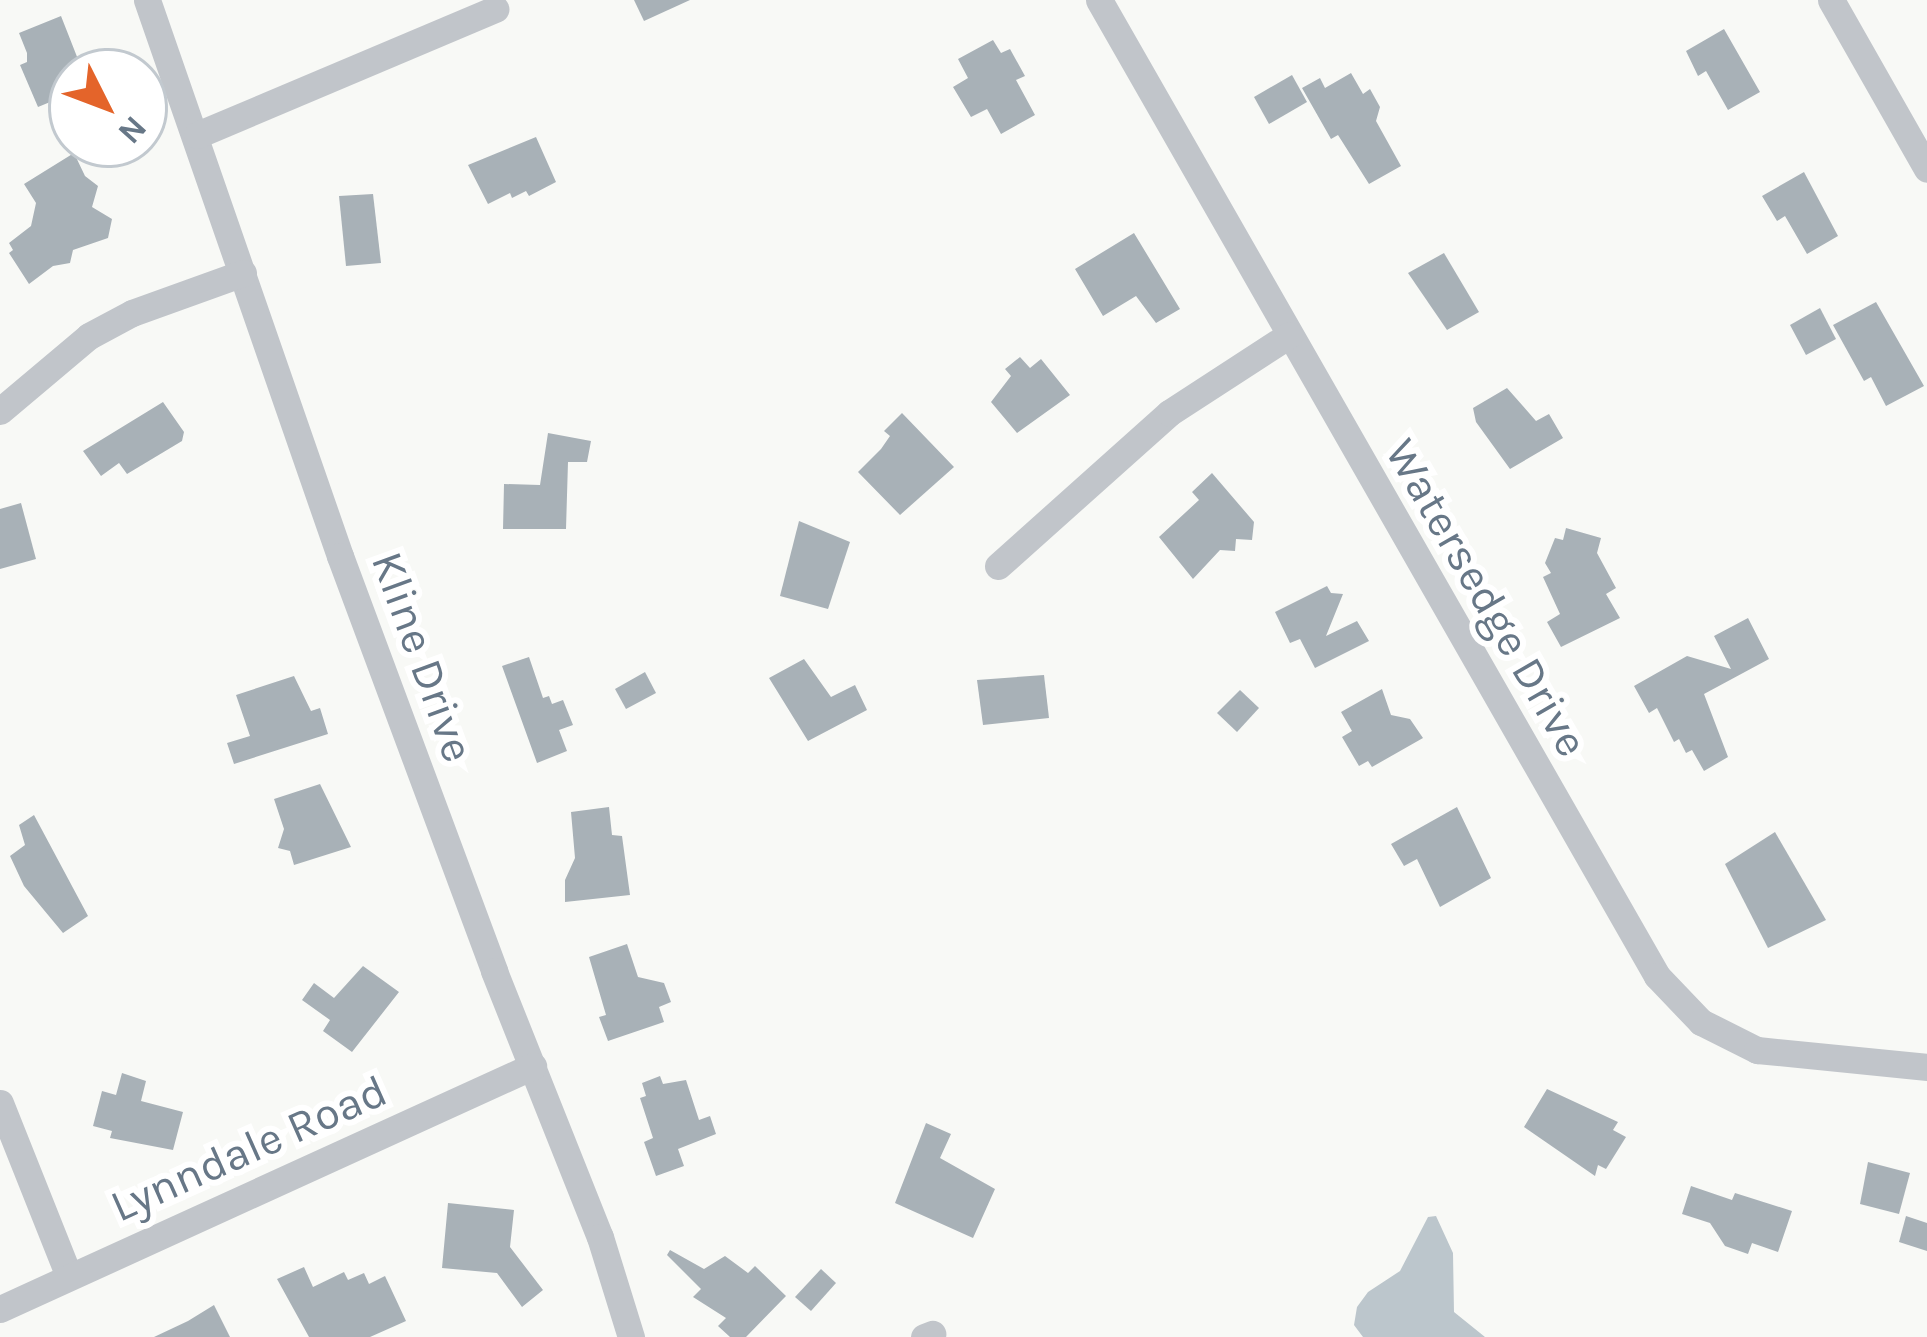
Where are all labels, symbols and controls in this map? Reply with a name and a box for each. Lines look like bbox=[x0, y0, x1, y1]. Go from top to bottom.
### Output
north arrow bbox=[48, 48, 168, 168]
text: N bbox=[110, 109, 155, 152]
street label: Watersedge Drive bbox=[1373, 430, 1599, 766]
street label: Kline Drive bbox=[359, 545, 485, 769]
street label: Lynndale Road bbox=[103, 1064, 395, 1234]

